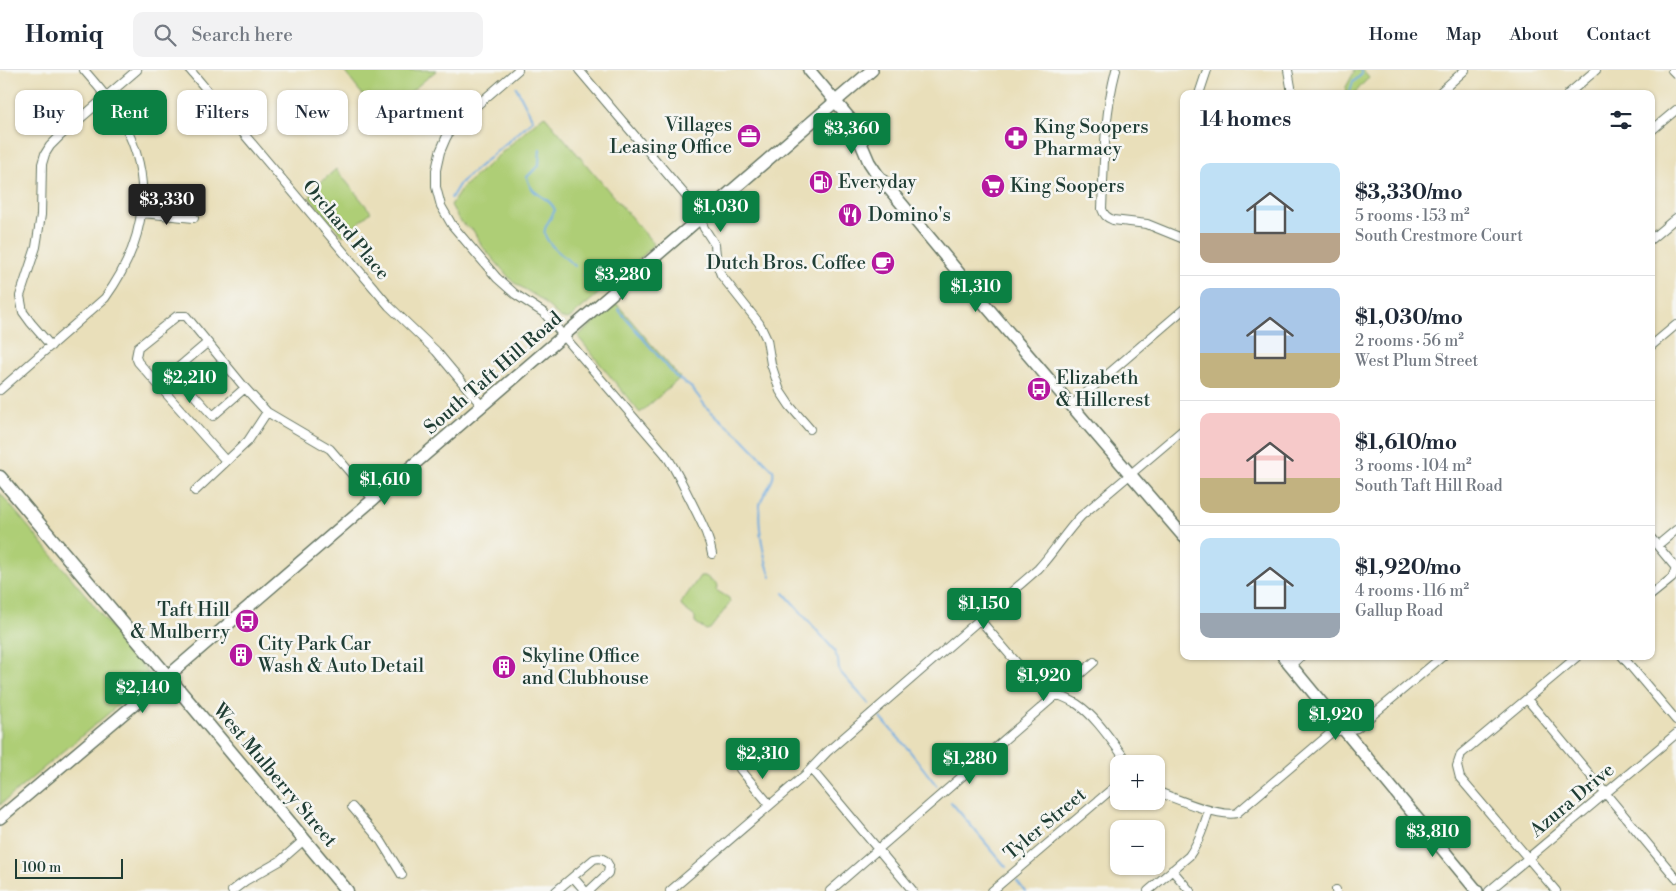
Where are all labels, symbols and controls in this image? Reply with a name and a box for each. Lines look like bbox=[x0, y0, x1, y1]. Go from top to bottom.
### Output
search box bbox=[133, 12, 483, 57]
text: Homiq bbox=[25, 20, 103, 50]
icon: search bbox=[151, 21, 179, 49]
text: Search here bbox=[191, 23, 293, 47]
text: Home bbox=[1369, 23, 1418, 46]
text: Map bbox=[1446, 23, 1482, 46]
text: About bbox=[1510, 23, 1559, 46]
text: Contact bbox=[1587, 23, 1651, 46]
chip: Buy bbox=[15, 90, 83, 135]
chip: Rent bbox=[93, 90, 167, 135]
chip: Filters bbox=[177, 90, 267, 135]
chip: New bbox=[277, 90, 348, 135]
chip: Apartment bbox=[358, 90, 482, 135]
icon: filters bbox=[1607, 106, 1635, 134]
text: 14 homes bbox=[1200, 107, 1291, 133]
pin: $3,360 bbox=[811, 112, 893, 155]
place label: Villages Leasing Office bbox=[609, 113, 732, 159]
place label: King Soopers Pharmacy bbox=[1034, 115, 1149, 161]
text: $3,360 bbox=[824, 119, 880, 139]
office icon: Villages Leasing Office bbox=[736, 123, 762, 149]
pharmacy icon: King Soopers Pharmacy bbox=[1003, 125, 1029, 151]
fuel station icon: Everyday bbox=[808, 169, 834, 195]
place label: Everyday bbox=[838, 170, 917, 194]
supermarket icon: King Soopers bbox=[980, 173, 1006, 199]
place label: King Soopers bbox=[1010, 174, 1125, 198]
street label: Orchard Place bbox=[297, 175, 395, 285]
text: $3,330/mo bbox=[1355, 180, 1463, 206]
icon: home bbox=[1240, 183, 1300, 243]
pin: $3,330 bbox=[126, 184, 208, 226]
text: $3,330 bbox=[140, 190, 194, 210]
pin: $1,030 bbox=[680, 190, 762, 233]
text: $1,030 bbox=[693, 197, 749, 217]
restaurant icon: Domino's bbox=[837, 202, 863, 228]
place label: Domino's bbox=[868, 203, 951, 227]
text: 5 rooms · 153 m² bbox=[1355, 206, 1470, 226]
text: South Crestmore Court bbox=[1355, 226, 1523, 246]
cafe icon: Dutch Bros. Coffee bbox=[870, 250, 896, 276]
place label: Dutch Bros. Coffee bbox=[706, 251, 866, 275]
pin: $3,280 bbox=[582, 258, 664, 301]
text: $3,280 bbox=[595, 265, 651, 285]
pin: $1,310 bbox=[935, 270, 1017, 313]
text: $1,310 bbox=[951, 277, 1001, 297]
text: $1,030/mo bbox=[1355, 305, 1463, 331]
street label: South Taft Hill Road bbox=[419, 306, 567, 440]
icon: home bbox=[1240, 308, 1300, 368]
text: 2 rooms · 56 m² bbox=[1355, 331, 1464, 351]
text: West Plum Street bbox=[1355, 351, 1478, 371]
pin: $2,210 bbox=[149, 362, 231, 404]
place label: Elizabeth & Hillcrest bbox=[1056, 366, 1151, 412]
text: $2,210 bbox=[163, 368, 217, 388]
bus stop icon: Elizabeth & Hillcrest bbox=[1026, 376, 1052, 402]
text: $1,610/mo bbox=[1355, 430, 1457, 456]
icon: home bbox=[1240, 433, 1300, 493]
text: 3 rooms · 104 m² bbox=[1355, 456, 1472, 476]
pin: $1,610 bbox=[344, 464, 426, 506]
text: $1,610 bbox=[360, 470, 410, 490]
text: South Taft Hill Road bbox=[1355, 476, 1503, 496]
text: $1,920/mo bbox=[1355, 555, 1461, 581]
icon: home bbox=[1240, 558, 1300, 618]
text: 4 rooms · 116 m² bbox=[1355, 581, 1469, 601]
pin: $1,150 bbox=[943, 588, 1025, 630]
text: $1,150 bbox=[958, 594, 1010, 614]
place label: Taft Hill & Mulberry bbox=[130, 598, 231, 644]
text: Gallup Road bbox=[1355, 601, 1443, 621]
bus stop icon: Taft Hill & Mulberry bbox=[234, 608, 260, 634]
place label: City Park Car Wash & Auto Detail bbox=[257, 632, 424, 678]
building icon: City Park Car Wash & Auto Detail bbox=[228, 642, 254, 668]
place label: Skyline Office and Clubhouse bbox=[522, 644, 649, 690]
building icon: Skyline Office and Clubhouse bbox=[491, 654, 517, 680]
pin: $1,920 bbox=[1003, 660, 1085, 702]
text: $1,920 bbox=[1017, 666, 1071, 686]
pin: $2,140 bbox=[102, 672, 184, 714]
text: $2,140 bbox=[116, 678, 170, 698]
street label: West Mulberry Street bbox=[207, 697, 342, 852]
pin: $1,920 bbox=[1295, 698, 1377, 741]
text: $1,920 bbox=[1309, 705, 1363, 725]
pin: $2,310 bbox=[722, 738, 804, 780]
pin: $1,280 bbox=[929, 742, 1011, 785]
text: $2,310 bbox=[737, 744, 789, 764]
text: $1,280 bbox=[943, 749, 997, 769]
map controls bbox=[1110, 755, 1165, 875]
button: + bbox=[1110, 755, 1165, 810]
street label: Azura Drive bbox=[1524, 758, 1619, 843]
street label: Tyler Street bbox=[999, 783, 1091, 865]
pin: $3,810 bbox=[1392, 816, 1474, 858]
button: − bbox=[1110, 820, 1165, 875]
text: $3,810 bbox=[1407, 822, 1459, 842]
scale bar bbox=[15, 856, 122, 879]
text: 100 m bbox=[22, 859, 61, 877]

